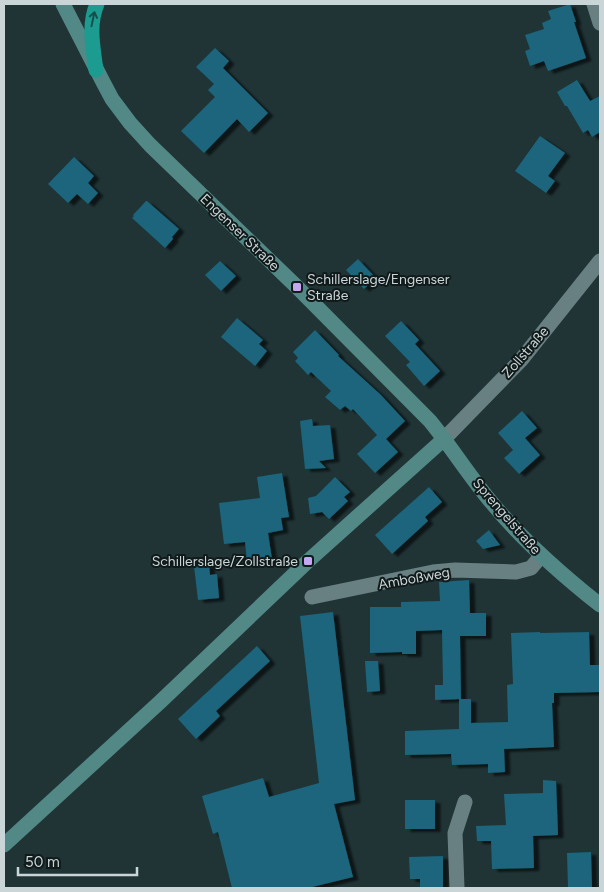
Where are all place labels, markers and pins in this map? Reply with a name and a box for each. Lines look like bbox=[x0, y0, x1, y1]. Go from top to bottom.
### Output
place label: Schillerslage/Engenser Straße bbox=[307, 271, 450, 304]
marker: Schillerslage/Engenser Straße bbox=[291, 281, 303, 293]
place label: Schillerslage/Zollstraße bbox=[152, 553, 298, 570]
marker: Schillerslage/Zollstraße bbox=[302, 555, 314, 567]

